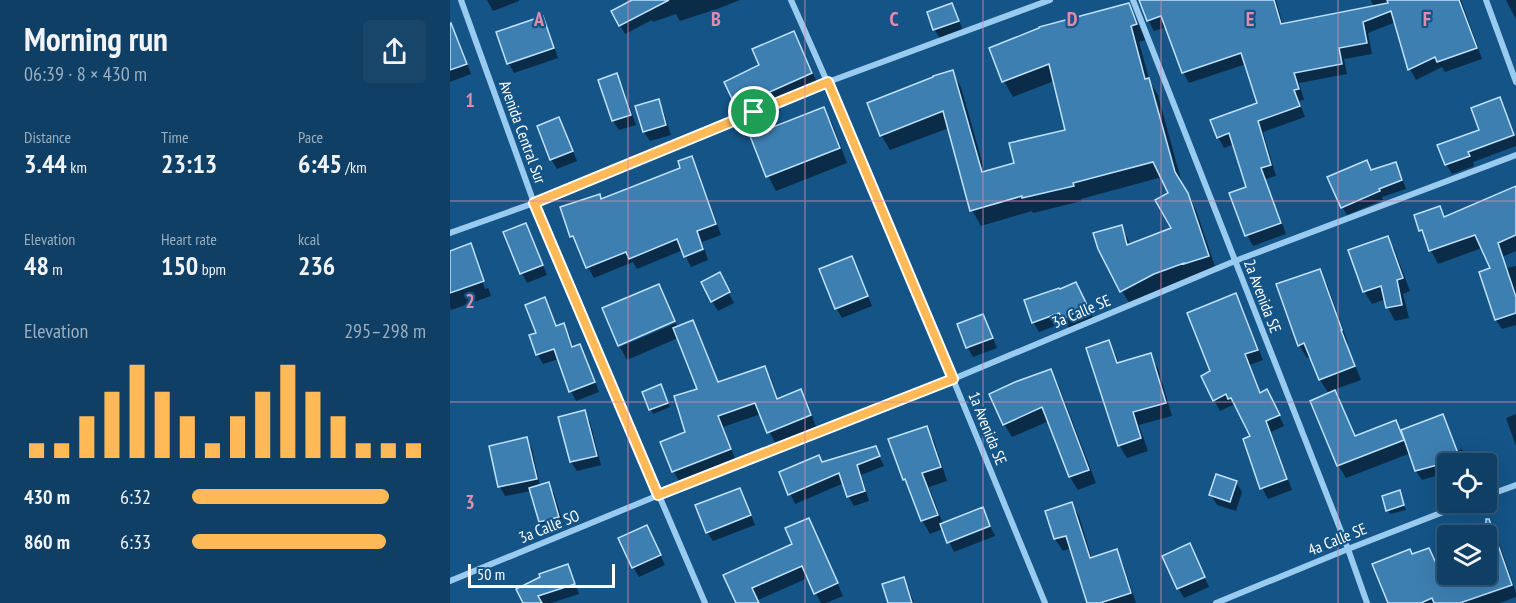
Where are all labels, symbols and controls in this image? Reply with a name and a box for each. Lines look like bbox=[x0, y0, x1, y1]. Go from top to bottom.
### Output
text: A bbox=[533, 6, 545, 32]
text: B bbox=[711, 6, 721, 32]
text: C bbox=[889, 6, 899, 32]
text: D bbox=[1067, 6, 1078, 32]
text: E bbox=[1246, 6, 1254, 32]
text: F bbox=[1423, 6, 1431, 32]
text: Morning run bbox=[24, 17, 168, 60]
button: share bbox=[363, 20, 426, 83]
text: 06:39 · 8 × 430 m bbox=[24, 61, 147, 87]
street label: Avenida Central Sur bbox=[495, 78, 551, 187]
pin bbox=[728, 86, 779, 137]
text: 1 bbox=[465, 87, 475, 113]
icon: arrive bbox=[737, 95, 770, 128]
text: Distance bbox=[24, 127, 71, 147]
text: Time bbox=[161, 127, 189, 147]
text: Pace bbox=[298, 127, 323, 147]
text: 3.44 bbox=[24, 147, 67, 180]
text: 23:13 bbox=[161, 147, 217, 180]
text: 6:45 bbox=[298, 147, 342, 180]
text: km bbox=[67, 157, 87, 177]
text: /km bbox=[342, 157, 367, 177]
text: Elevation bbox=[24, 229, 75, 249]
text: Heart rate bbox=[161, 229, 217, 249]
text: kcal bbox=[298, 229, 320, 249]
text: 48 bbox=[24, 249, 49, 282]
text: 150 bbox=[161, 249, 198, 282]
text: 236 bbox=[298, 249, 335, 282]
street label: 2a Avenida SE bbox=[1240, 256, 1286, 336]
text: m bbox=[49, 259, 63, 279]
text: bpm bbox=[198, 259, 226, 279]
text: 2 bbox=[465, 288, 475, 314]
street label: 3a Calle SE bbox=[1049, 290, 1113, 332]
text: Elevation bbox=[24, 318, 88, 344]
text: 295–298 m bbox=[344, 318, 426, 344]
street label: 1a Avenida SE bbox=[964, 388, 1012, 468]
map controls bbox=[1437, 453, 1497, 585]
button: locate bbox=[1437, 453, 1497, 513]
text: 430 m bbox=[24, 484, 70, 510]
text: 6:32 bbox=[120, 484, 151, 510]
text: 3 bbox=[465, 489, 475, 515]
street label: 3a Calle SO bbox=[516, 505, 582, 547]
street label: 4a Calle SE bbox=[1305, 518, 1369, 560]
button: layers bbox=[1437, 525, 1497, 585]
text: 860 m bbox=[24, 529, 70, 555]
text: 6:33 bbox=[120, 529, 151, 555]
scale bar bbox=[468, 561, 615, 588]
text: 50 m bbox=[477, 564, 505, 584]

